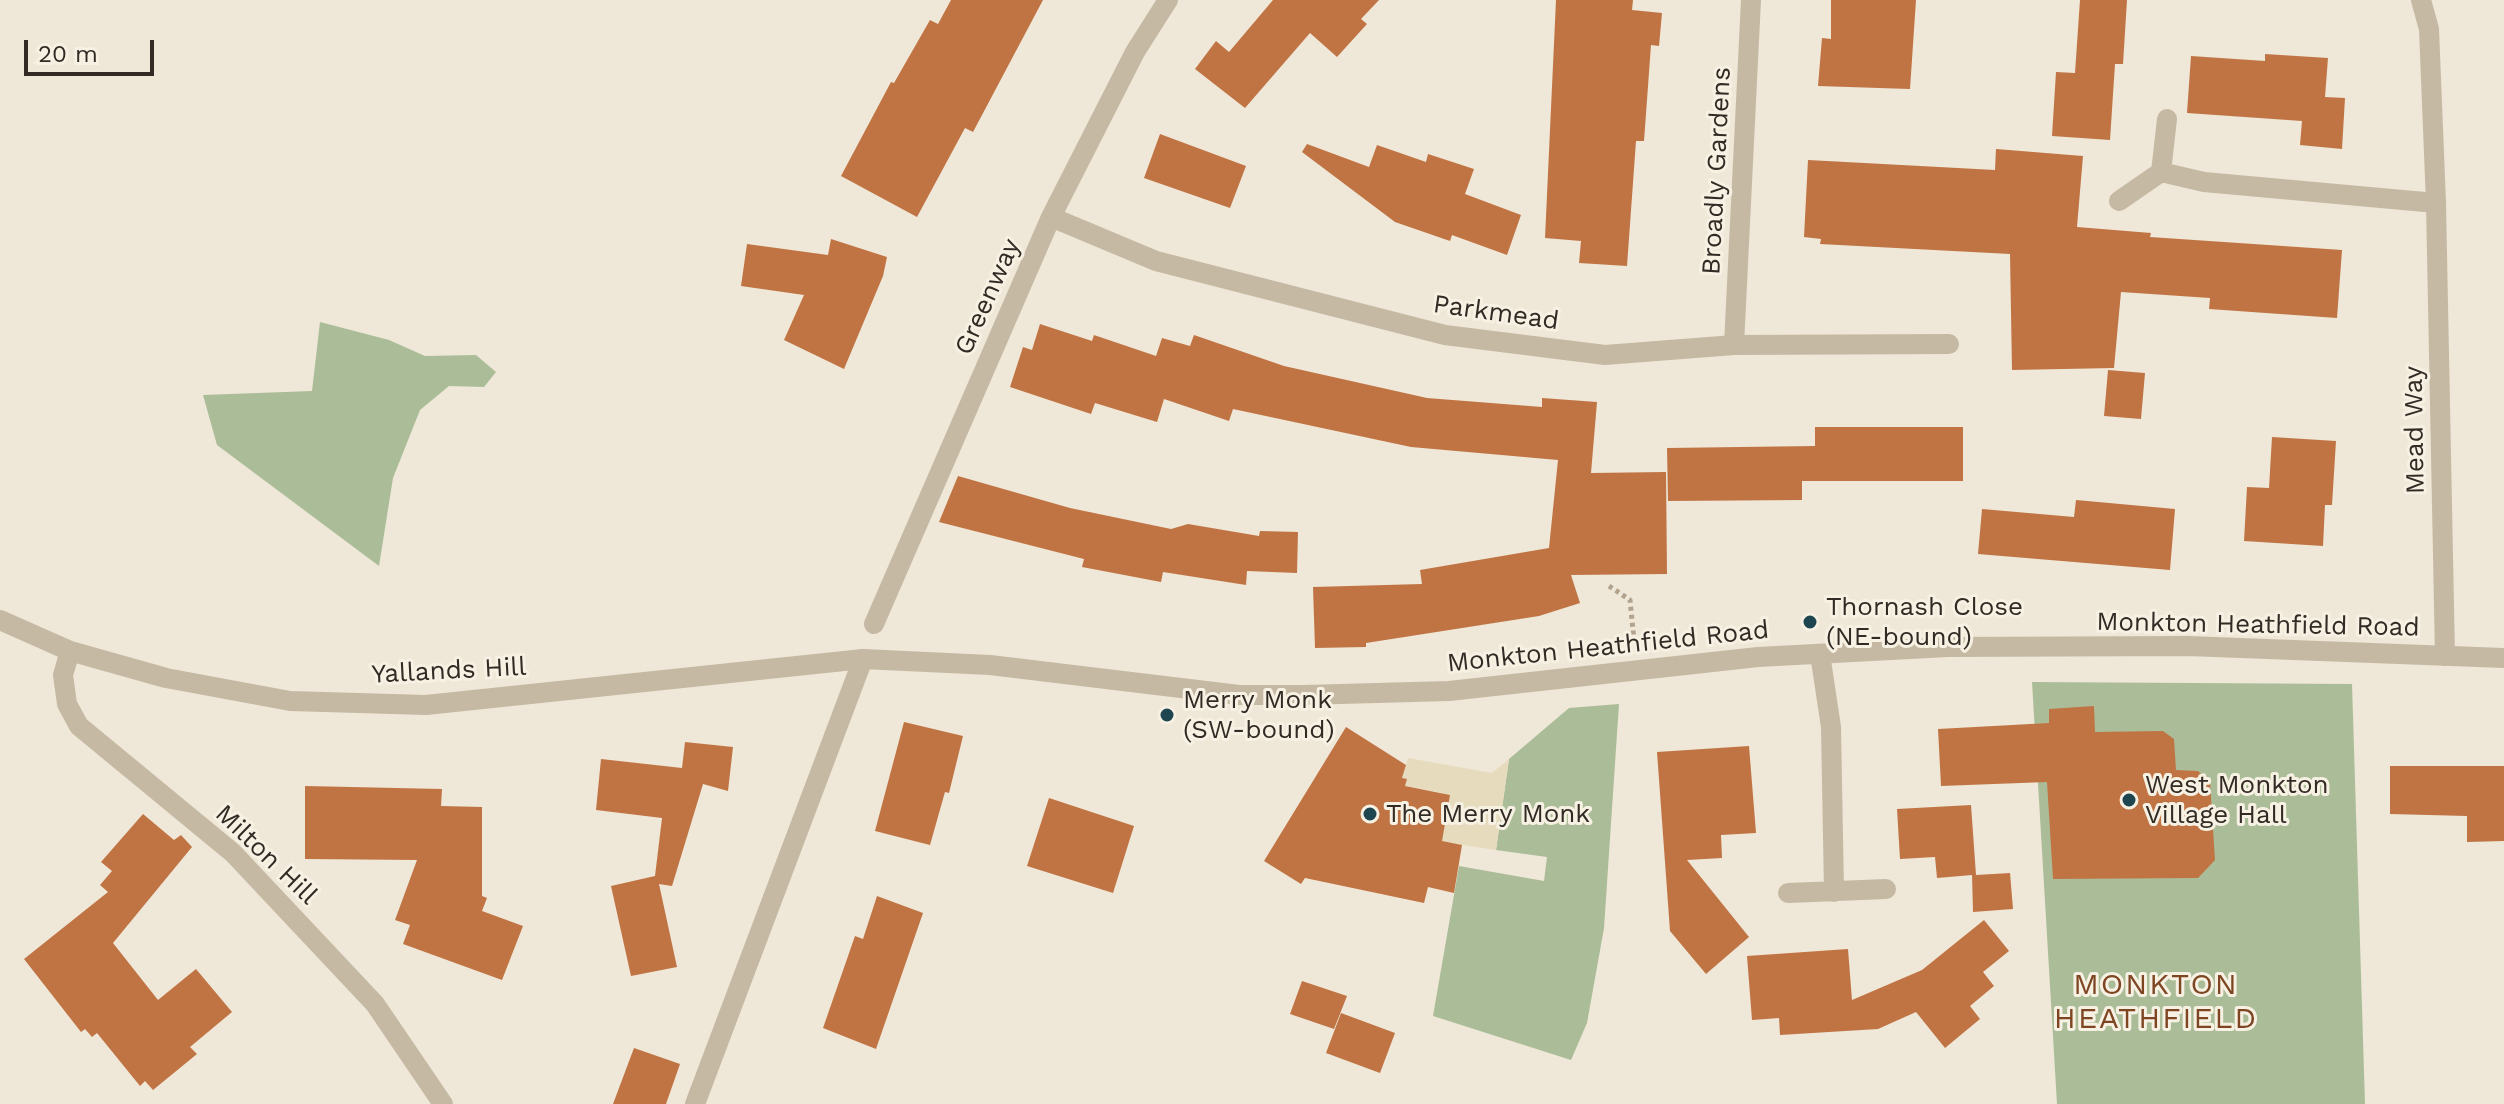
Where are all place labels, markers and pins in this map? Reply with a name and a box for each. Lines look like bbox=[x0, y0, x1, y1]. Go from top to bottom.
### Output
place label: Thornash Close (NE-bound) bbox=[1826, 591, 2023, 652]
marker: Thornash Close (NE-bound) bbox=[1801, 613, 1819, 631]
place label: Merry Monk (SW-bound) bbox=[1183, 684, 1335, 746]
marker: Merry Monk (SW-bound) bbox=[1158, 706, 1176, 724]
place label: West Monkton Village Hall bbox=[2145, 769, 2329, 830]
marker: West Monkton Village Hall bbox=[2120, 791, 2138, 809]
place label: The Merry Monk bbox=[1386, 798, 1590, 830]
marker: The Merry Monk bbox=[1361, 805, 1379, 823]

